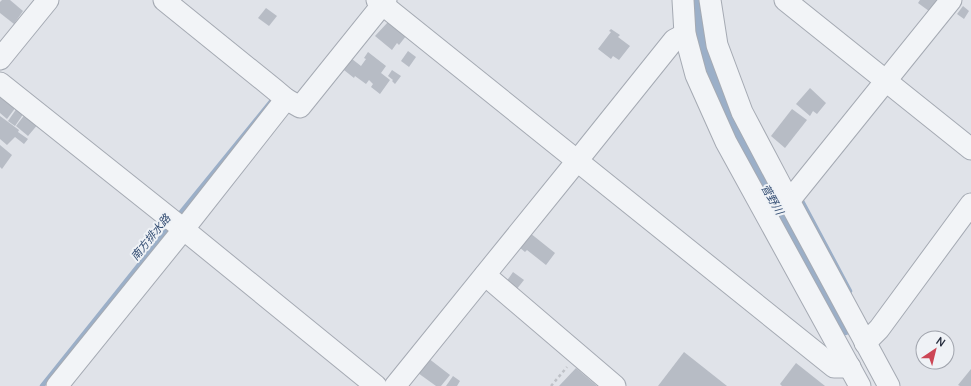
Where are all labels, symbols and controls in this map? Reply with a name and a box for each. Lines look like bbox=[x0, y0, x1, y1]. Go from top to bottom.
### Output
water label: 菅野川 bbox=[758, 181, 788, 218]
water label: 南方排水路 bbox=[127, 210, 174, 263]
north arrow bbox=[915, 330, 955, 370]
text: N bbox=[933, 333, 949, 350]

